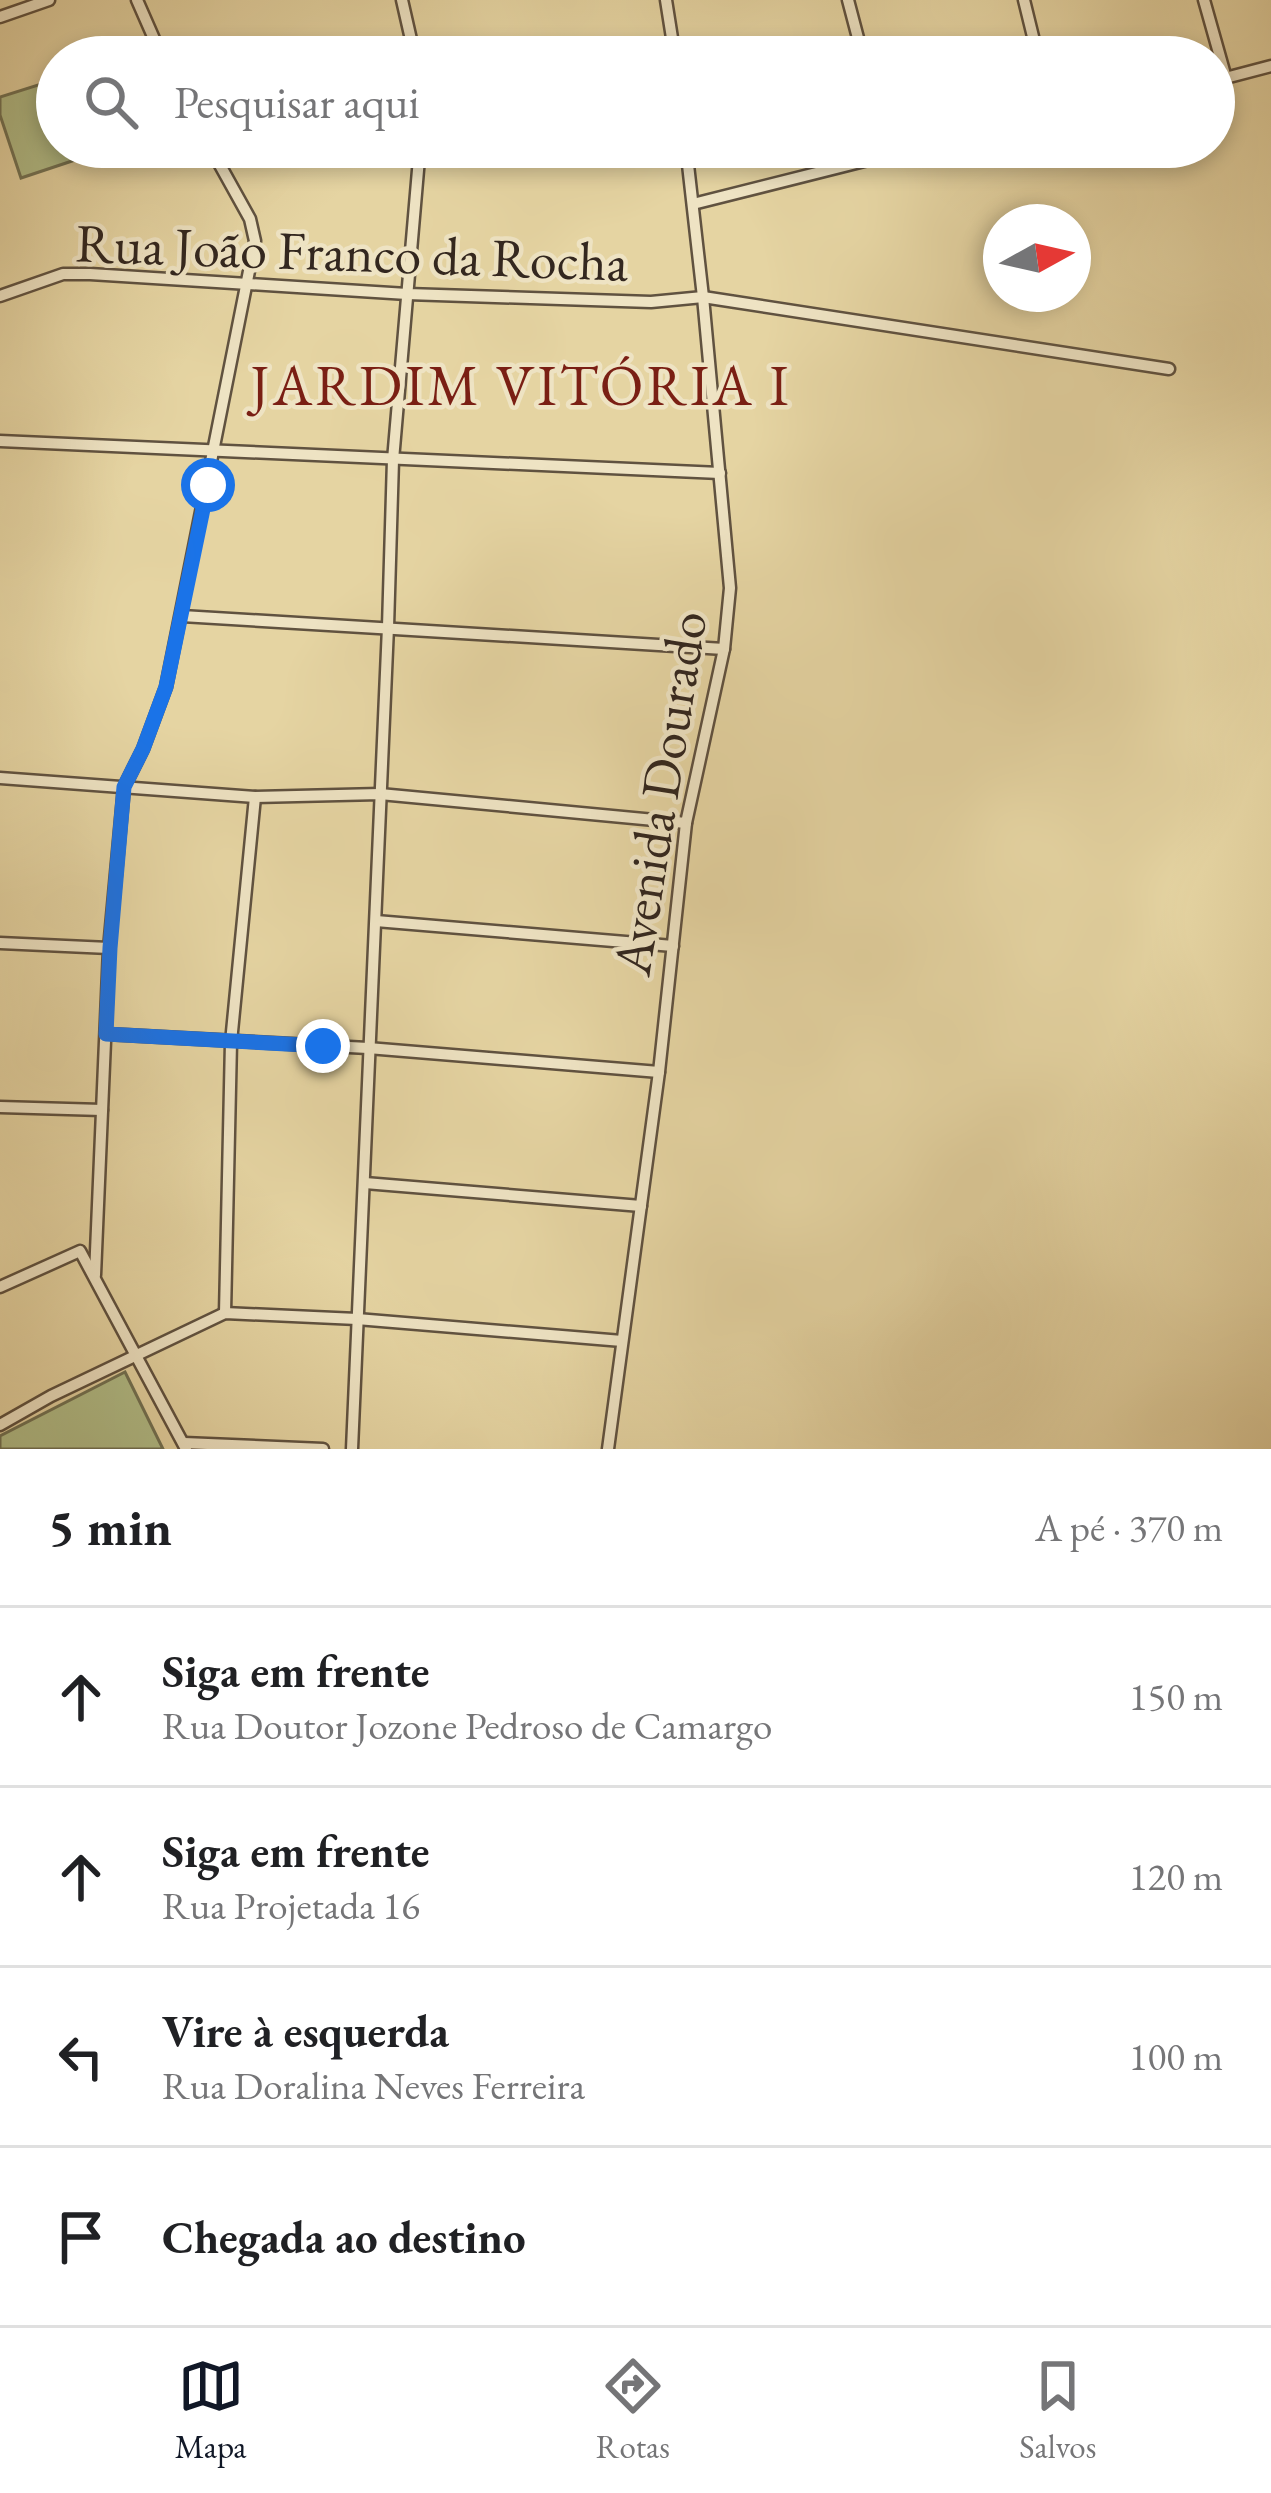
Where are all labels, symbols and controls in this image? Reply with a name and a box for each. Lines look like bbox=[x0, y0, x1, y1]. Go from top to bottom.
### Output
search box bbox=[36, 36, 1235, 168]
icon: search bbox=[78, 69, 144, 135]
text: Pesquisar aqui bbox=[174, 73, 420, 131]
north arrow bbox=[983, 204, 1091, 312]
street label: Rua João Franco da Rocha bbox=[75, 207, 630, 297]
district label: JARDIM VITÓRIA I bbox=[246, 348, 792, 422]
route start bbox=[181, 458, 235, 512]
street label: Avenida Dourado bbox=[595, 606, 722, 981]
route end bbox=[296, 1019, 350, 1073]
text: 5 min bbox=[48, 1494, 172, 1560]
text: A pé · 370 m bbox=[1035, 1502, 1223, 1553]
text: Siga em frente bbox=[162, 1642, 430, 1700]
icon: ahead bbox=[48, 1664, 114, 1730]
text: 150 m bbox=[1129, 1671, 1223, 1722]
text: Rua Doutor Jozone Pedroso de Camargo bbox=[162, 1700, 772, 1751]
text: Siga em frente bbox=[162, 1822, 430, 1880]
icon: ahead bbox=[48, 1844, 114, 1910]
text: 120 m bbox=[1129, 1851, 1223, 1902]
text: Rua Projetada 16 bbox=[162, 1880, 420, 1931]
text: Vire à esquerda bbox=[162, 2002, 449, 2060]
icon: left bbox=[48, 2024, 114, 2090]
text: 100 m bbox=[1129, 2031, 1223, 2082]
text: Rua Doralina Neves Ferreira bbox=[162, 2060, 585, 2111]
icon: arrive bbox=[48, 2204, 114, 2270]
text: Chegada ao destino bbox=[162, 2208, 526, 2266]
tab: Mapa bbox=[175, 2353, 247, 2468]
tab: Rotas bbox=[596, 2353, 670, 2468]
tab: Salvos bbox=[1019, 2353, 1096, 2468]

